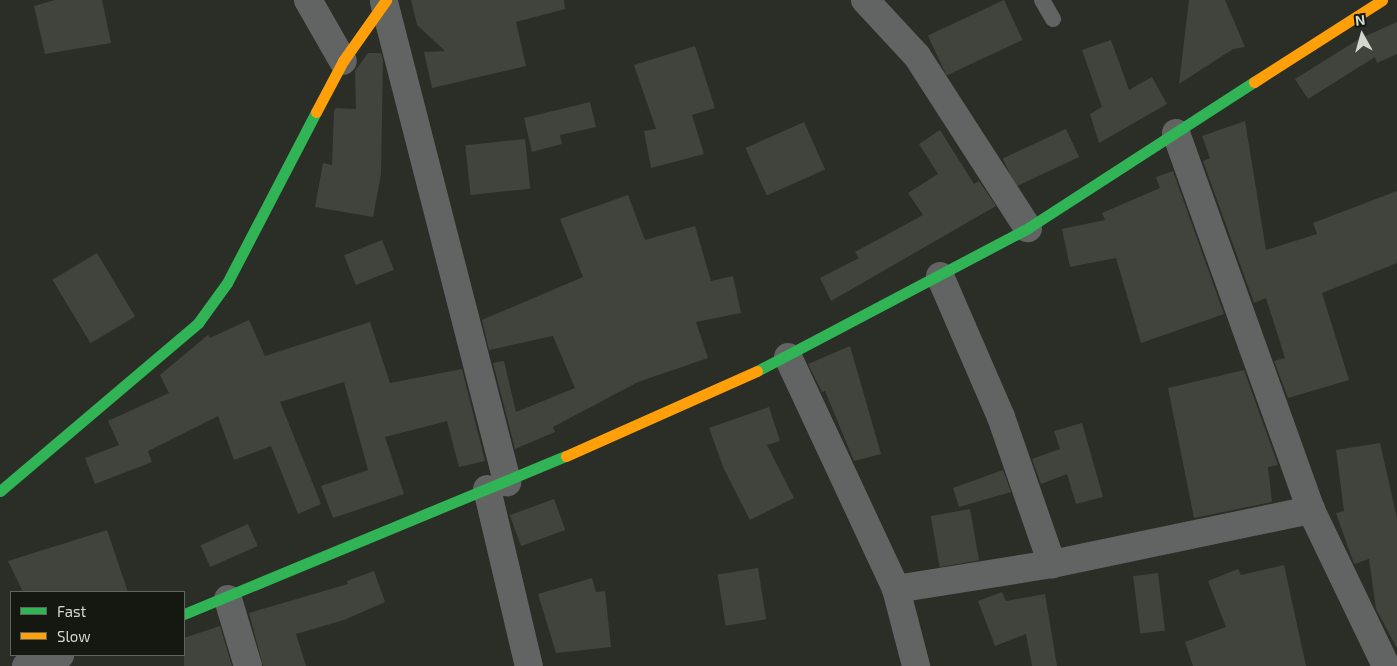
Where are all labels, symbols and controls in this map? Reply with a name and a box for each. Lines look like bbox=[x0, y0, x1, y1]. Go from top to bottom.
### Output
north arrow bbox=[1337, 10, 1387, 60]
text: N bbox=[1354, 11, 1366, 29]
legend bbox=[10, 591, 185, 656]
text: Fast bbox=[57, 602, 86, 620]
text: Slow bbox=[57, 627, 91, 645]

